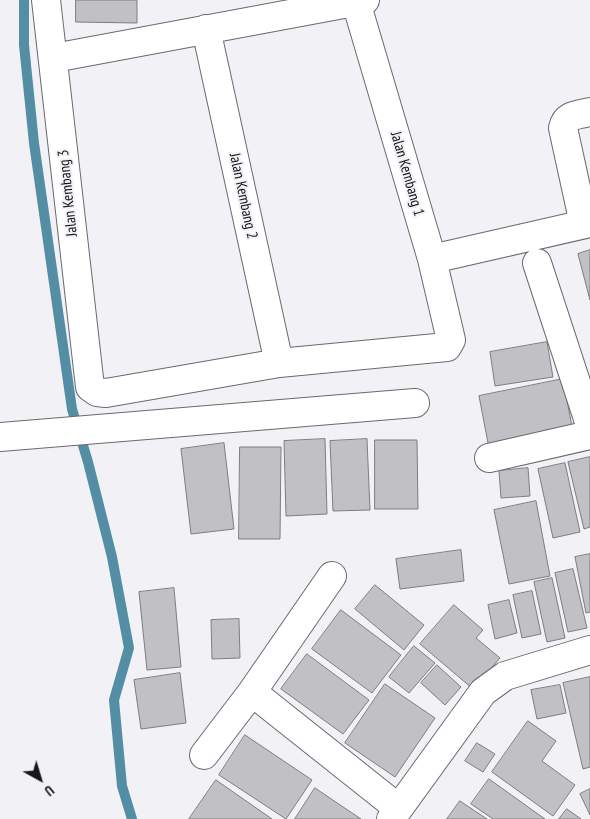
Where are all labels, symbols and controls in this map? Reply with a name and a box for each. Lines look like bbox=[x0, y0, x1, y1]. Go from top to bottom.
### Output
street label: Jalan Kembang 1 bbox=[386, 130, 428, 218]
street label: Jalan Kembang 3 bbox=[54, 149, 82, 237]
street label: Jalan Kembang 2 bbox=[225, 152, 261, 240]
north arrow bbox=[15, 754, 65, 804]
text: U bbox=[41, 781, 58, 800]

